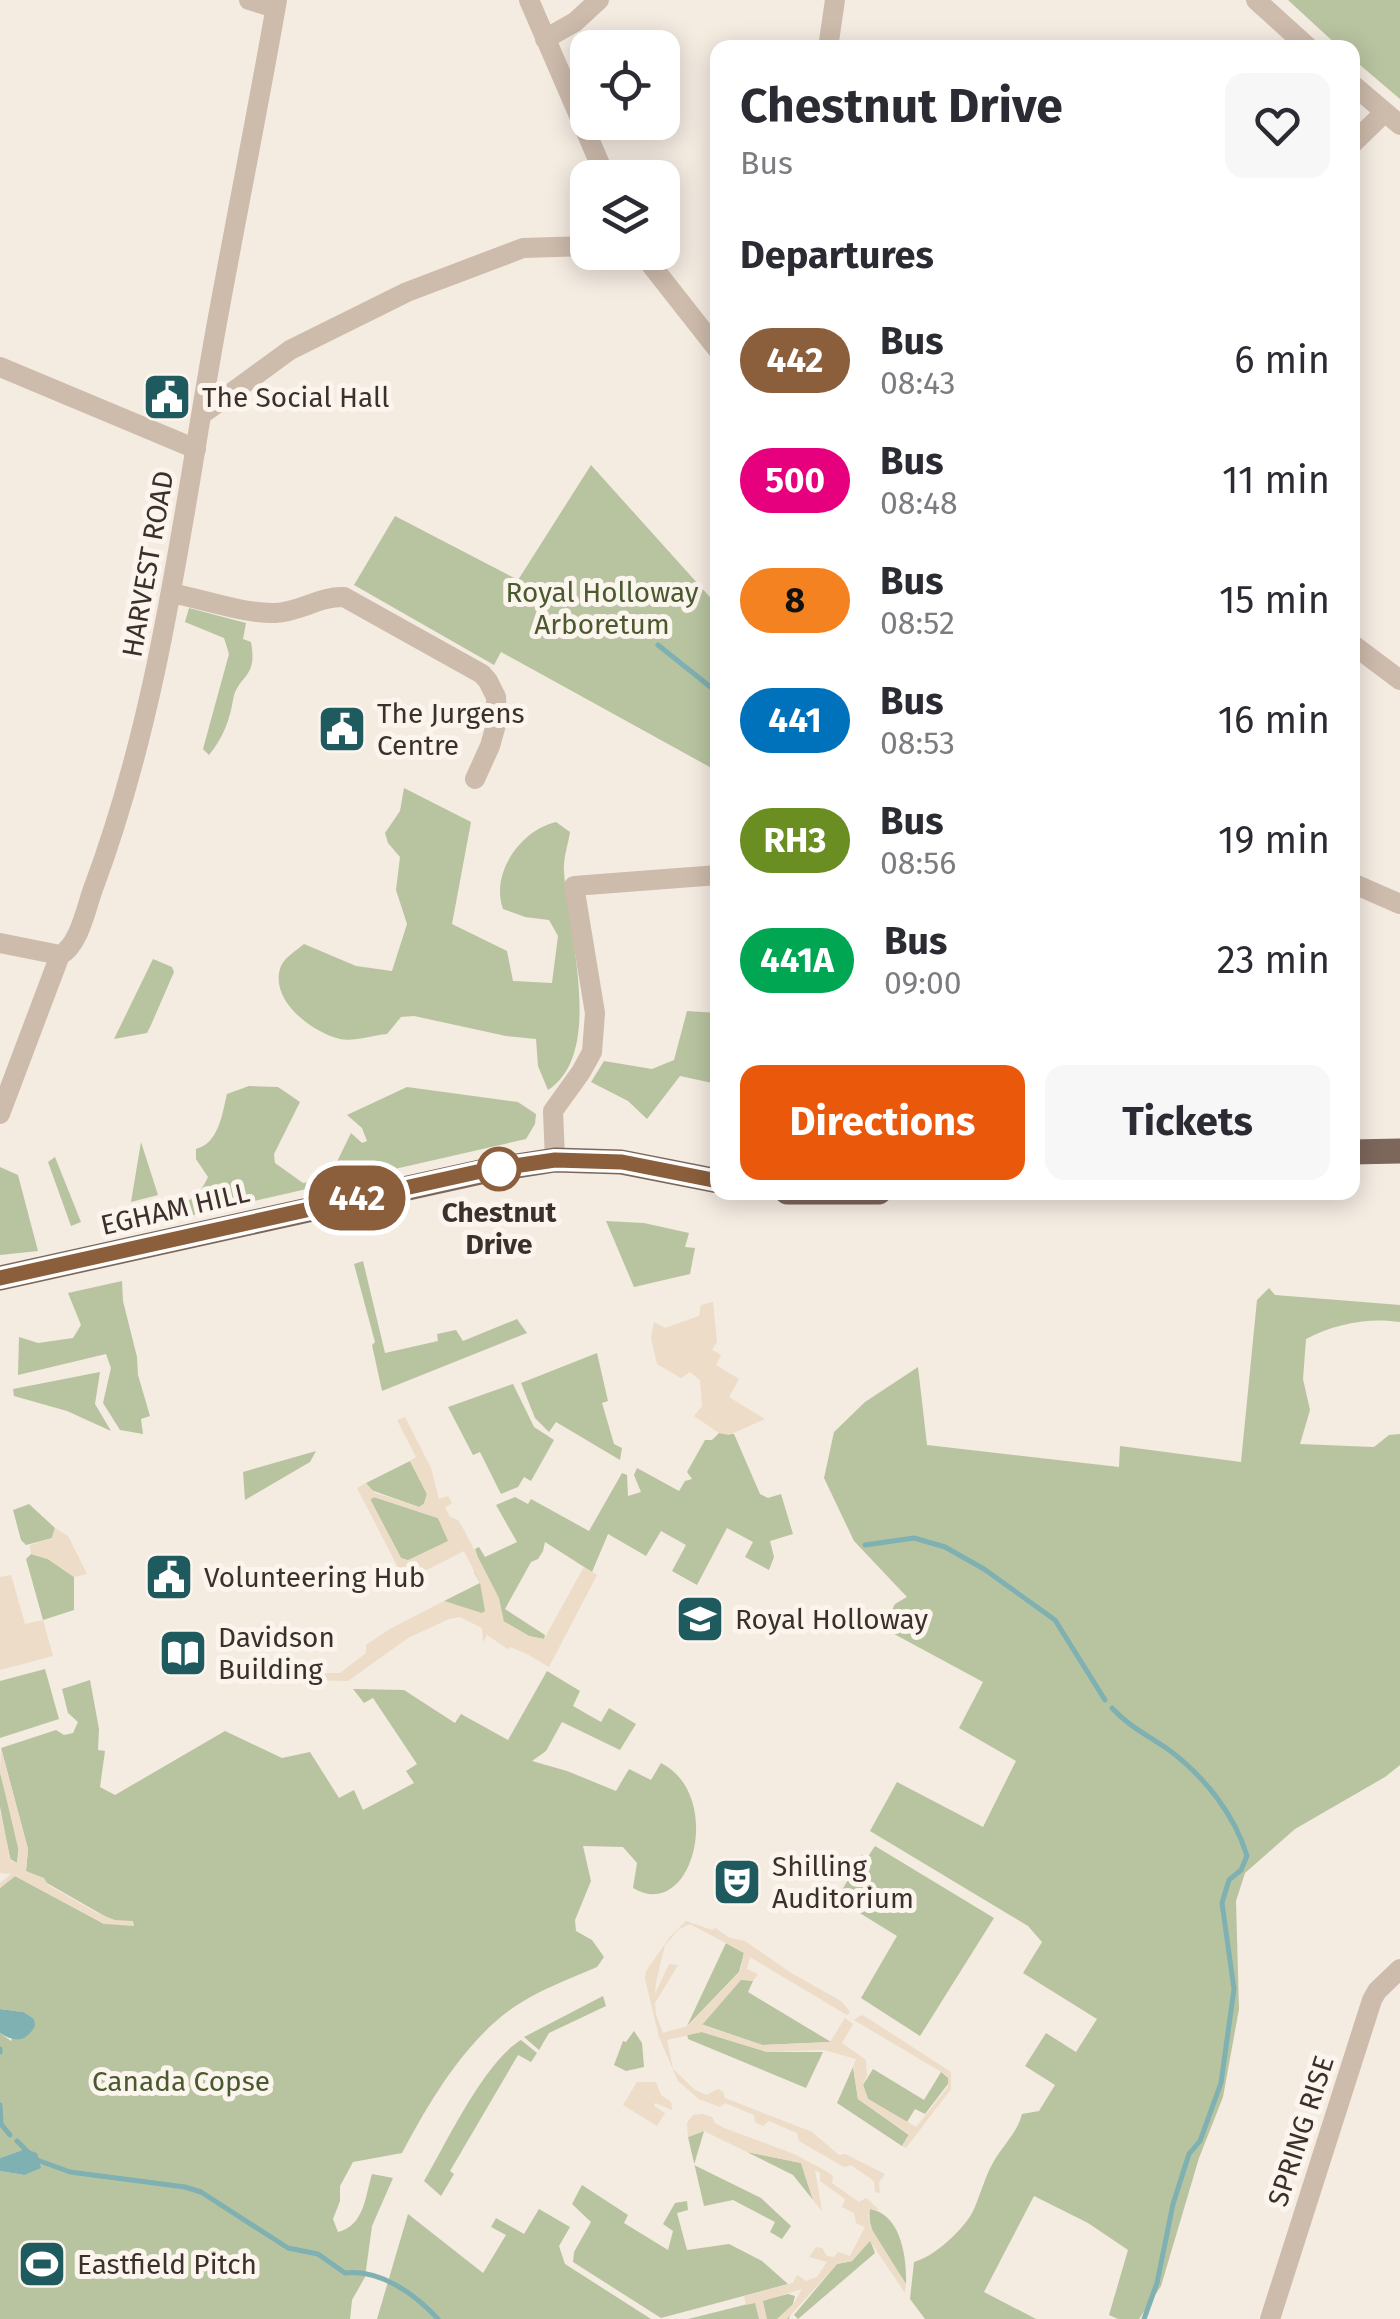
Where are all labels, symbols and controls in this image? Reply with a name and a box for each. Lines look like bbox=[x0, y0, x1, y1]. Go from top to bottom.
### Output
map controls bbox=[570, 30, 680, 270]
button: locate bbox=[570, 30, 680, 140]
button: heart bbox=[1225, 73, 1330, 178]
text: Chestnut Drive bbox=[740, 77, 1063, 135]
text: Bus bbox=[740, 144, 793, 182]
button: layers bbox=[570, 160, 680, 270]
text: Departures bbox=[740, 232, 934, 278]
text: Bus bbox=[880, 318, 944, 364]
text: 6 min bbox=[1234, 337, 1330, 383]
text: 442 bbox=[767, 339, 823, 381]
text: 08:43 bbox=[880, 364, 955, 402]
public building icon: The Social Hall bbox=[141, 371, 193, 423]
place label: The Social Hall bbox=[202, 381, 389, 414]
text: Bus bbox=[880, 438, 944, 484]
text: 11 min bbox=[1222, 457, 1330, 503]
text: 500 bbox=[765, 459, 825, 501]
street label: HARVEST ROAD bbox=[115, 468, 181, 660]
text: 08:48 bbox=[880, 484, 958, 522]
text: Bus bbox=[880, 558, 944, 604]
park label: Royal Holloway Arboretum bbox=[505, 576, 699, 641]
text: 15 min bbox=[1219, 577, 1330, 623]
text: 8 bbox=[785, 579, 805, 621]
text: 08:52 bbox=[880, 604, 955, 642]
text: Bus bbox=[880, 678, 944, 724]
place label: The Jurgens Centre bbox=[377, 697, 525, 762]
text: 16 min bbox=[1218, 697, 1330, 743]
text: 441 bbox=[768, 699, 822, 741]
public building icon: The Jurgens Centre bbox=[316, 703, 368, 755]
text: 08:53 bbox=[880, 724, 955, 762]
text: Bus bbox=[880, 798, 944, 844]
text: 19 min bbox=[1218, 817, 1330, 863]
text: RH3 bbox=[763, 819, 827, 861]
text: 08:56 bbox=[880, 844, 956, 882]
text: Bus bbox=[884, 918, 947, 964]
text: 23 min bbox=[1217, 937, 1330, 983]
text: 441A bbox=[760, 939, 834, 981]
text: 09:00 bbox=[884, 964, 962, 1002]
button: Directions bbox=[740, 1065, 1025, 1180]
button: Tickets bbox=[1045, 1065, 1330, 1180]
marker: Chestnut Drive bbox=[478, 1148, 520, 1190]
line badge: 442 bbox=[300, 1166, 414, 1230]
street label: EGHAM HILL bbox=[97, 1176, 253, 1242]
text: 442 bbox=[329, 1177, 385, 1219]
place label: Chestnut Drive bbox=[442, 1196, 558, 1261]
public building icon: Volunteering Hub bbox=[143, 1551, 195, 1603]
place label: Volunteering Hub bbox=[204, 1561, 425, 1594]
school or university icon: Royal Holloway bbox=[674, 1593, 726, 1645]
place label: Royal Holloway bbox=[735, 1603, 928, 1636]
place label: Davidson Building bbox=[218, 1621, 335, 1686]
library icon: Davidson Building bbox=[157, 1627, 209, 1679]
place label: Shilling Auditorium bbox=[772, 1850, 914, 1915]
theatre icon: Shilling Auditorium bbox=[711, 1856, 763, 1908]
street label: SPRING RISE bbox=[1261, 2052, 1341, 2210]
park label: Canada Copse bbox=[92, 2065, 270, 2098]
sports icon: Eastfield Pitch bbox=[16, 2238, 68, 2290]
place label: Eastfield Pitch bbox=[77, 2248, 257, 2281]

